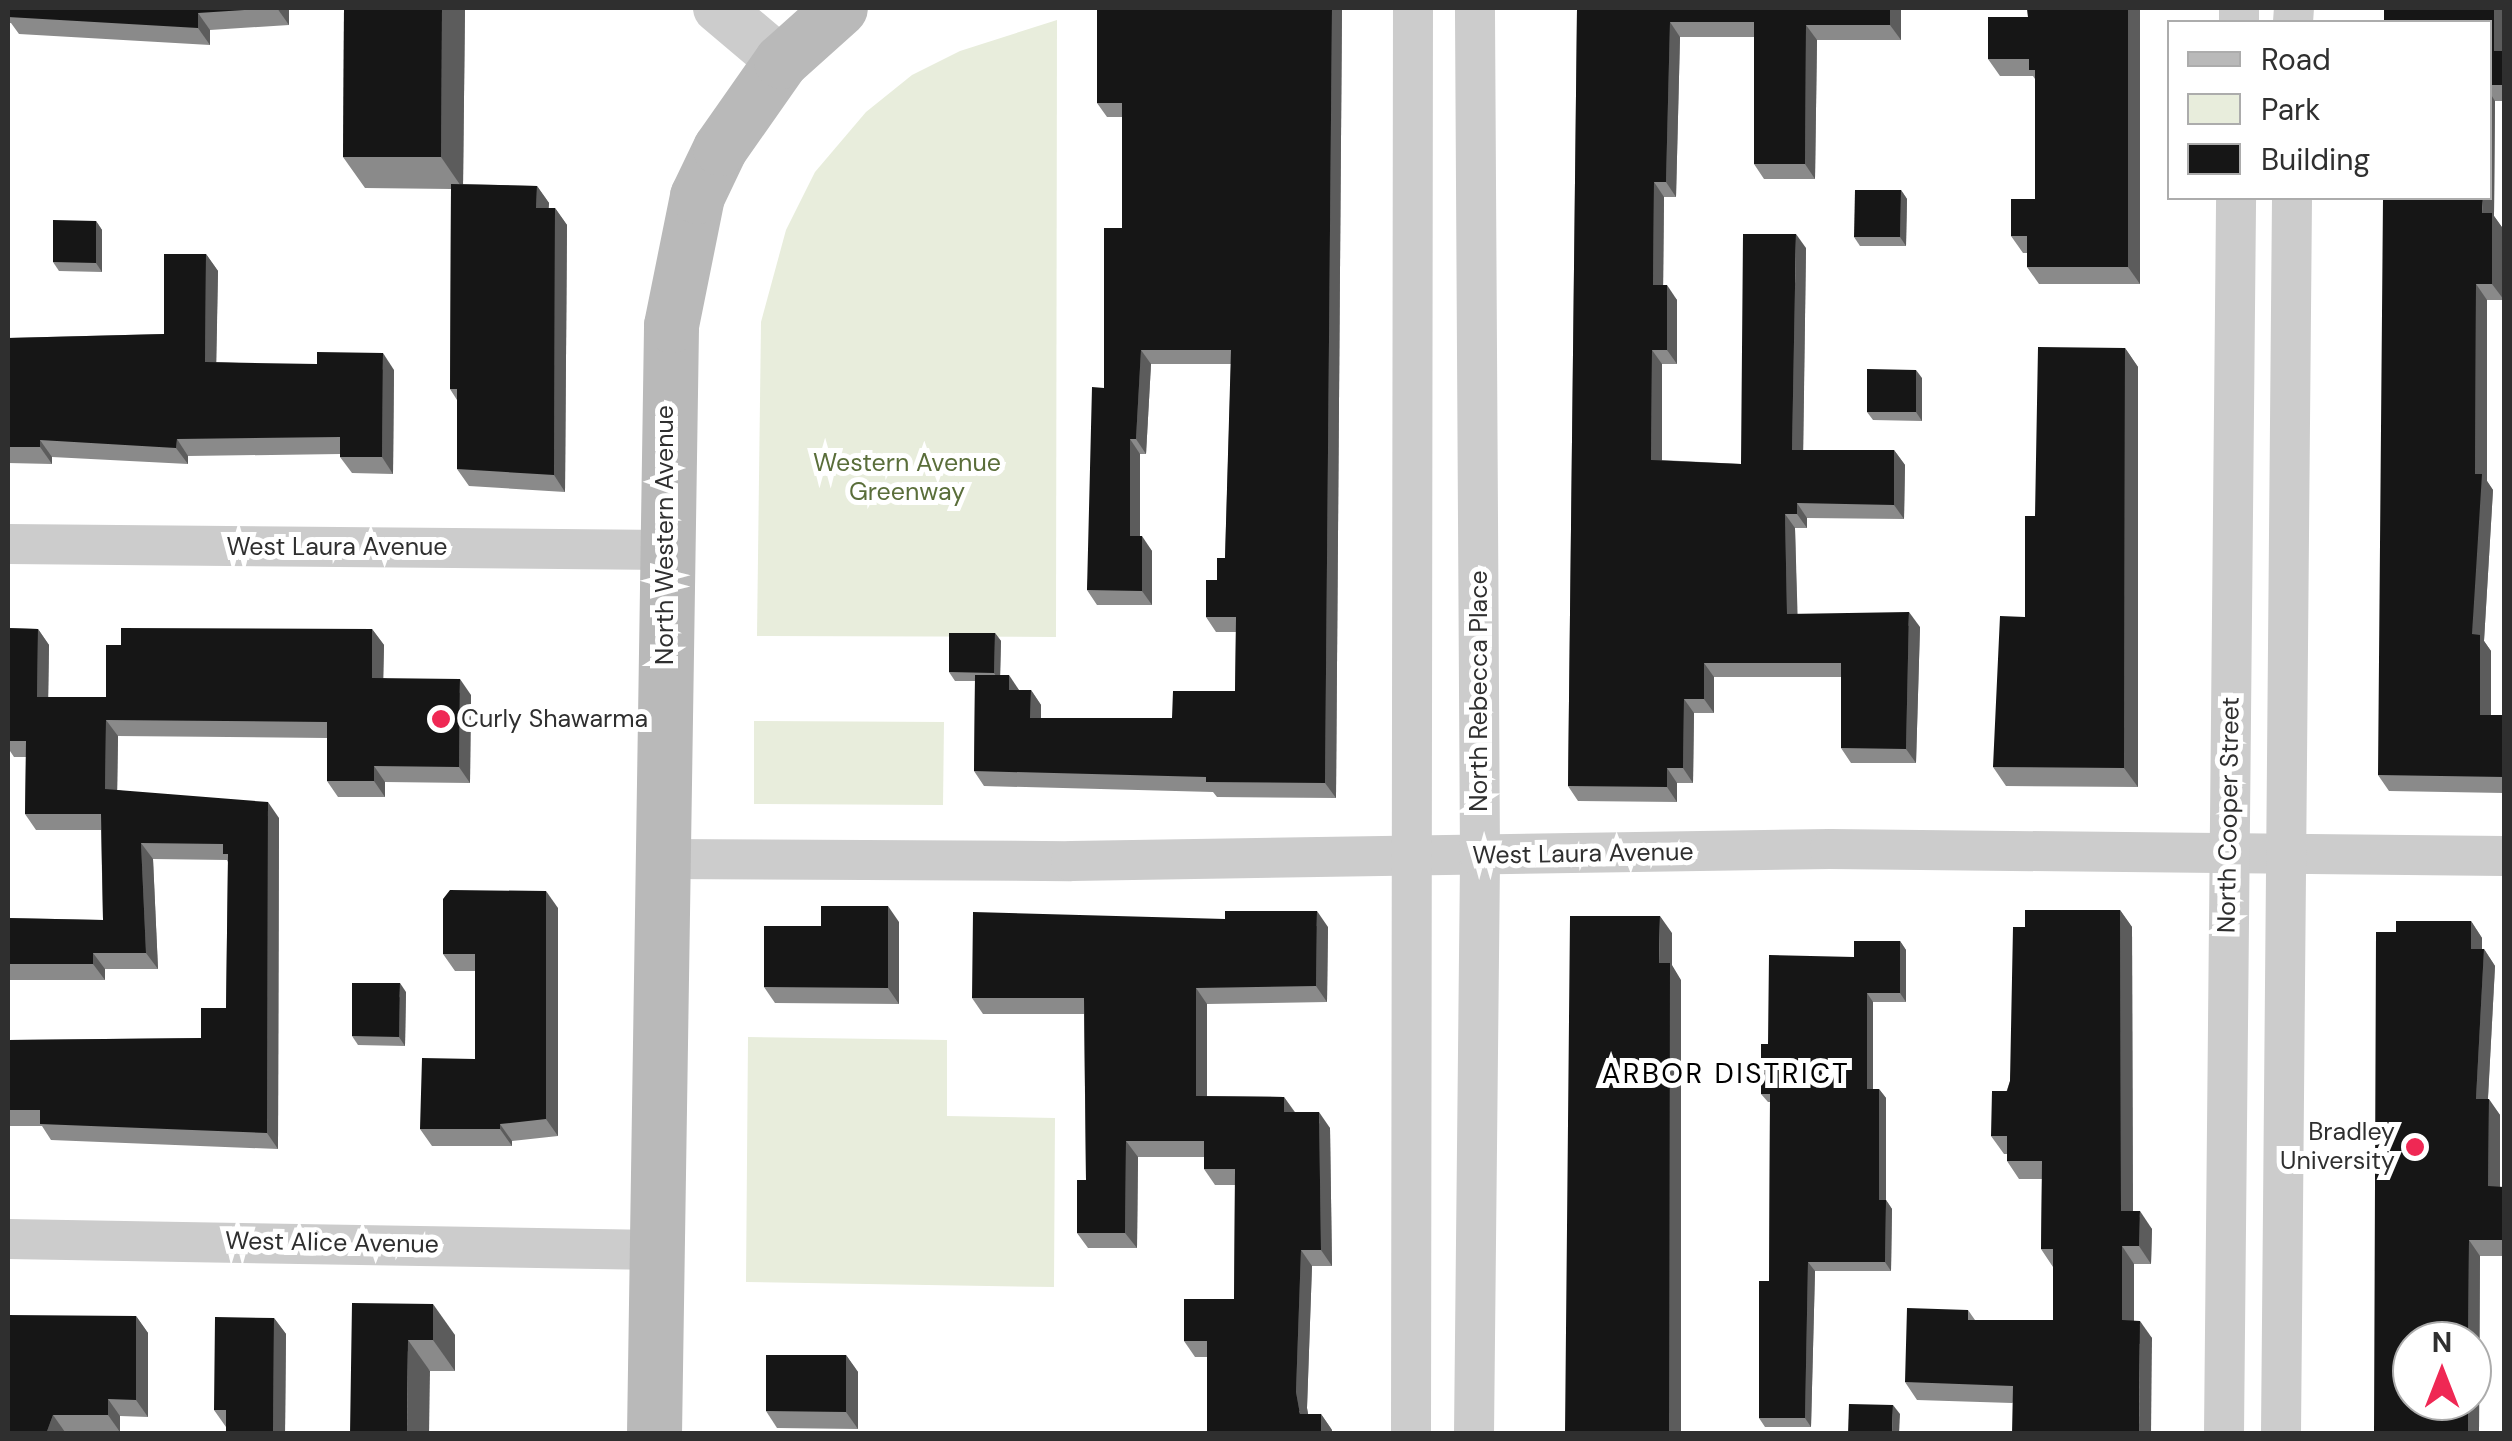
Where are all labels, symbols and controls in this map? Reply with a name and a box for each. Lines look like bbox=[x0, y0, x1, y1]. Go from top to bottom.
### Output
legend bbox=[2167, 20, 2492, 200]
text: Road bbox=[2261, 40, 2331, 79]
text: Park bbox=[2261, 90, 2320, 129]
text: Building bbox=[2261, 140, 2370, 179]
street label: North Western Avenue bbox=[650, 405, 680, 665]
park label: Western Avenue Greenway bbox=[813, 449, 1001, 508]
street label: West Laura Avenue bbox=[226, 532, 448, 562]
street label: North Rebecca Place bbox=[1464, 570, 1494, 812]
street label: North Cooper Street bbox=[2212, 697, 2246, 933]
place label: Curly Shawarma bbox=[461, 704, 648, 734]
marker: Curly Shawarma bbox=[430, 708, 452, 730]
street label: West Laura Avenue bbox=[1472, 837, 1694, 871]
district label: ARBOR DISTRICT bbox=[1602, 1057, 1850, 1091]
place label: Bradley University bbox=[2280, 1118, 2395, 1177]
marker: Bradley University bbox=[2404, 1136, 2426, 1158]
street label: West Alice Avenue bbox=[225, 1226, 439, 1260]
north arrow bbox=[2392, 1321, 2492, 1421]
text: N bbox=[2432, 1324, 2452, 1361]

